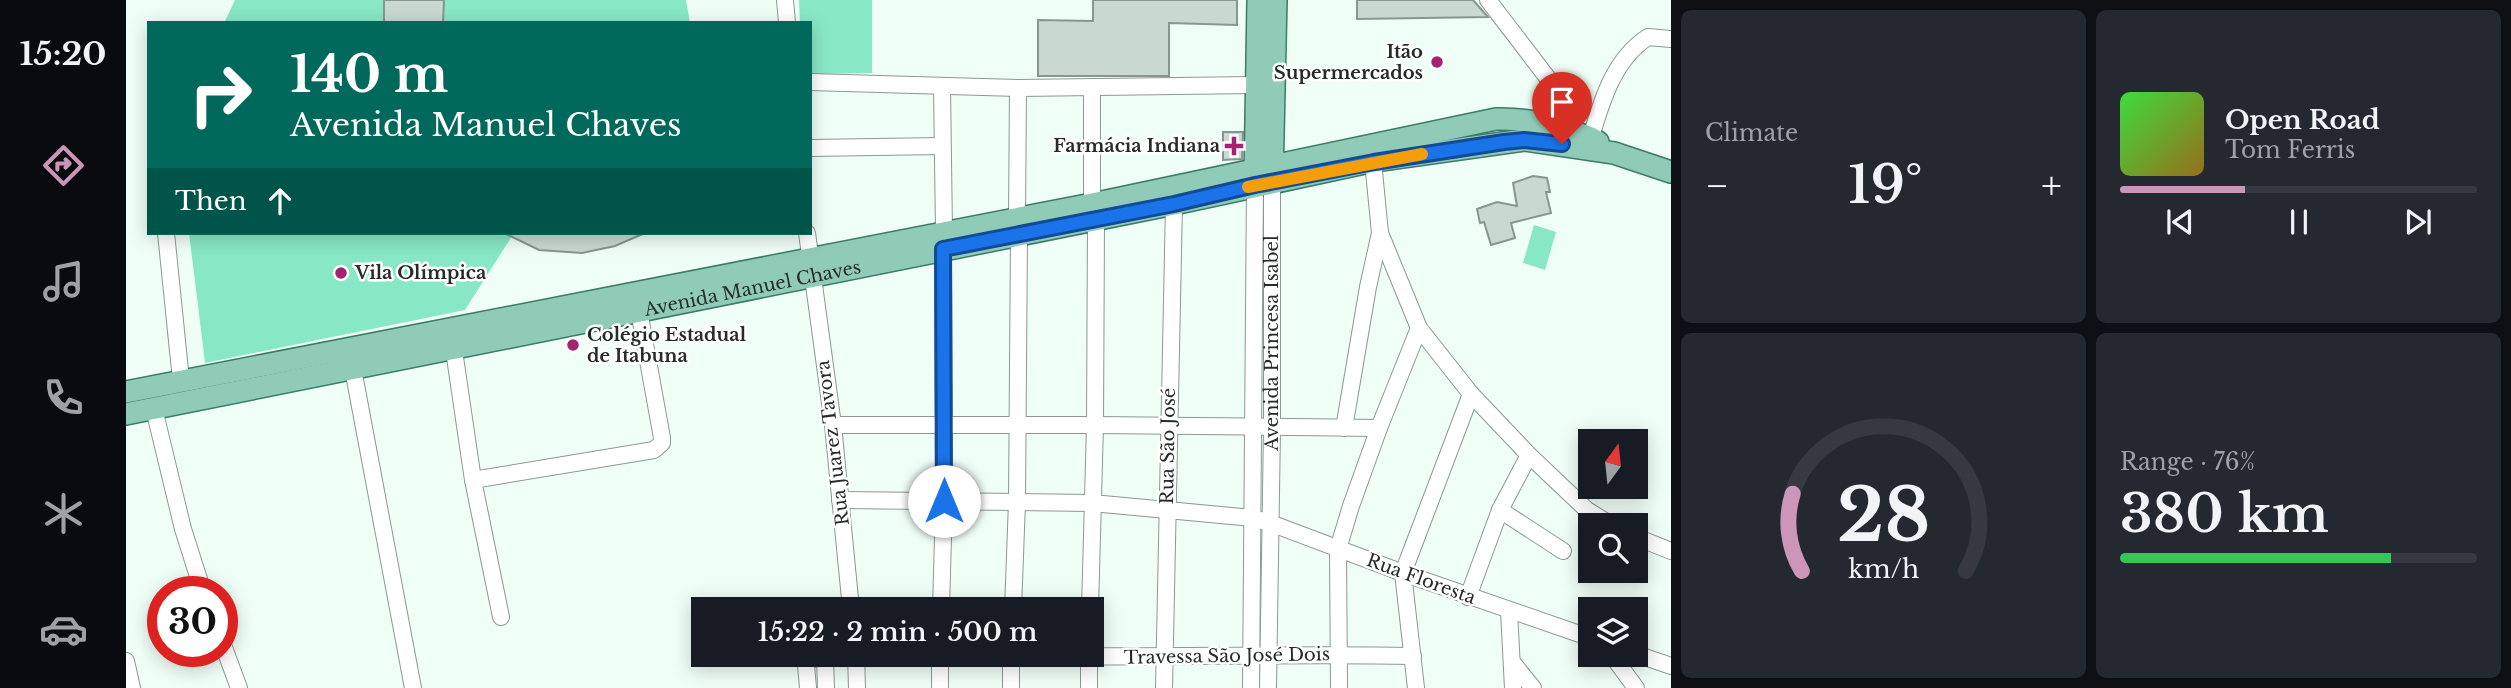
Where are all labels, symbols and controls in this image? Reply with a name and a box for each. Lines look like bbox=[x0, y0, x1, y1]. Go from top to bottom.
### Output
text: 15:20 bbox=[19, 34, 107, 74]
place label: Itão Supermercados bbox=[1274, 41, 1423, 84]
text: 140 m bbox=[290, 44, 448, 105]
icon: right bbox=[175, 49, 266, 140]
marker: Itão Supermercados bbox=[1429, 54, 1445, 70]
pin bbox=[1532, 72, 1592, 144]
icon: arrive bbox=[1543, 83, 1581, 121]
text: Open Road bbox=[2225, 104, 2380, 136]
text: Avenida Manuel Chaves bbox=[290, 105, 682, 145]
text: Climate bbox=[1705, 119, 1798, 147]
place label: Farmácia Indiana bbox=[1053, 135, 1221, 157]
text: Tom Ferris bbox=[2225, 136, 2355, 164]
marker: Farmácia Indiana bbox=[1226, 138, 1242, 154]
icon: directions bbox=[39, 141, 88, 190]
text: 19° bbox=[1848, 153, 1923, 217]
text: − bbox=[1705, 162, 1729, 209]
text: + bbox=[2041, 162, 2062, 209]
icon: ahead bbox=[261, 182, 299, 220]
text: Then bbox=[175, 185, 247, 217]
icon: previous bbox=[2161, 203, 2199, 241]
icon: pause bbox=[2280, 203, 2318, 241]
icon: next bbox=[2399, 203, 2437, 241]
street label: Avenida Princesa Isabel bbox=[1261, 235, 1283, 452]
street label: Avenida Manuel Chaves bbox=[641, 256, 863, 321]
icon: music bbox=[39, 257, 88, 306]
place label: Vila Olímpica bbox=[354, 262, 487, 284]
marker: Vila Olímpica bbox=[333, 265, 349, 281]
place label: Colégio Estadual de Itabuna bbox=[587, 324, 747, 367]
marker: Colégio Estadual de Itabuna bbox=[565, 337, 581, 353]
street label: Rua Juarez Tavora bbox=[812, 359, 854, 527]
icon: phone bbox=[39, 373, 88, 422]
street label: Rua São José bbox=[1156, 388, 1180, 504]
north arrow bbox=[1578, 429, 1648, 499]
map controls bbox=[1578, 429, 1648, 667]
text: Range · 76% bbox=[2120, 448, 2255, 476]
position arrow bbox=[907, 464, 981, 538]
text: 28 bbox=[1837, 471, 1930, 562]
text: 380 km bbox=[2120, 482, 2329, 546]
icon: climate bbox=[39, 489, 88, 538]
button: search bbox=[1578, 513, 1648, 583]
street label: Rua Floresta bbox=[1363, 549, 1479, 609]
text: km/h bbox=[1848, 554, 1919, 585]
speed limit sign: 30 bbox=[147, 576, 238, 667]
button: layers bbox=[1578, 597, 1648, 667]
icon: car bbox=[39, 605, 88, 654]
text: 15:22 · 2 min · 500 m bbox=[758, 616, 1037, 648]
street label: Travessa São José Dois bbox=[1124, 643, 1330, 669]

